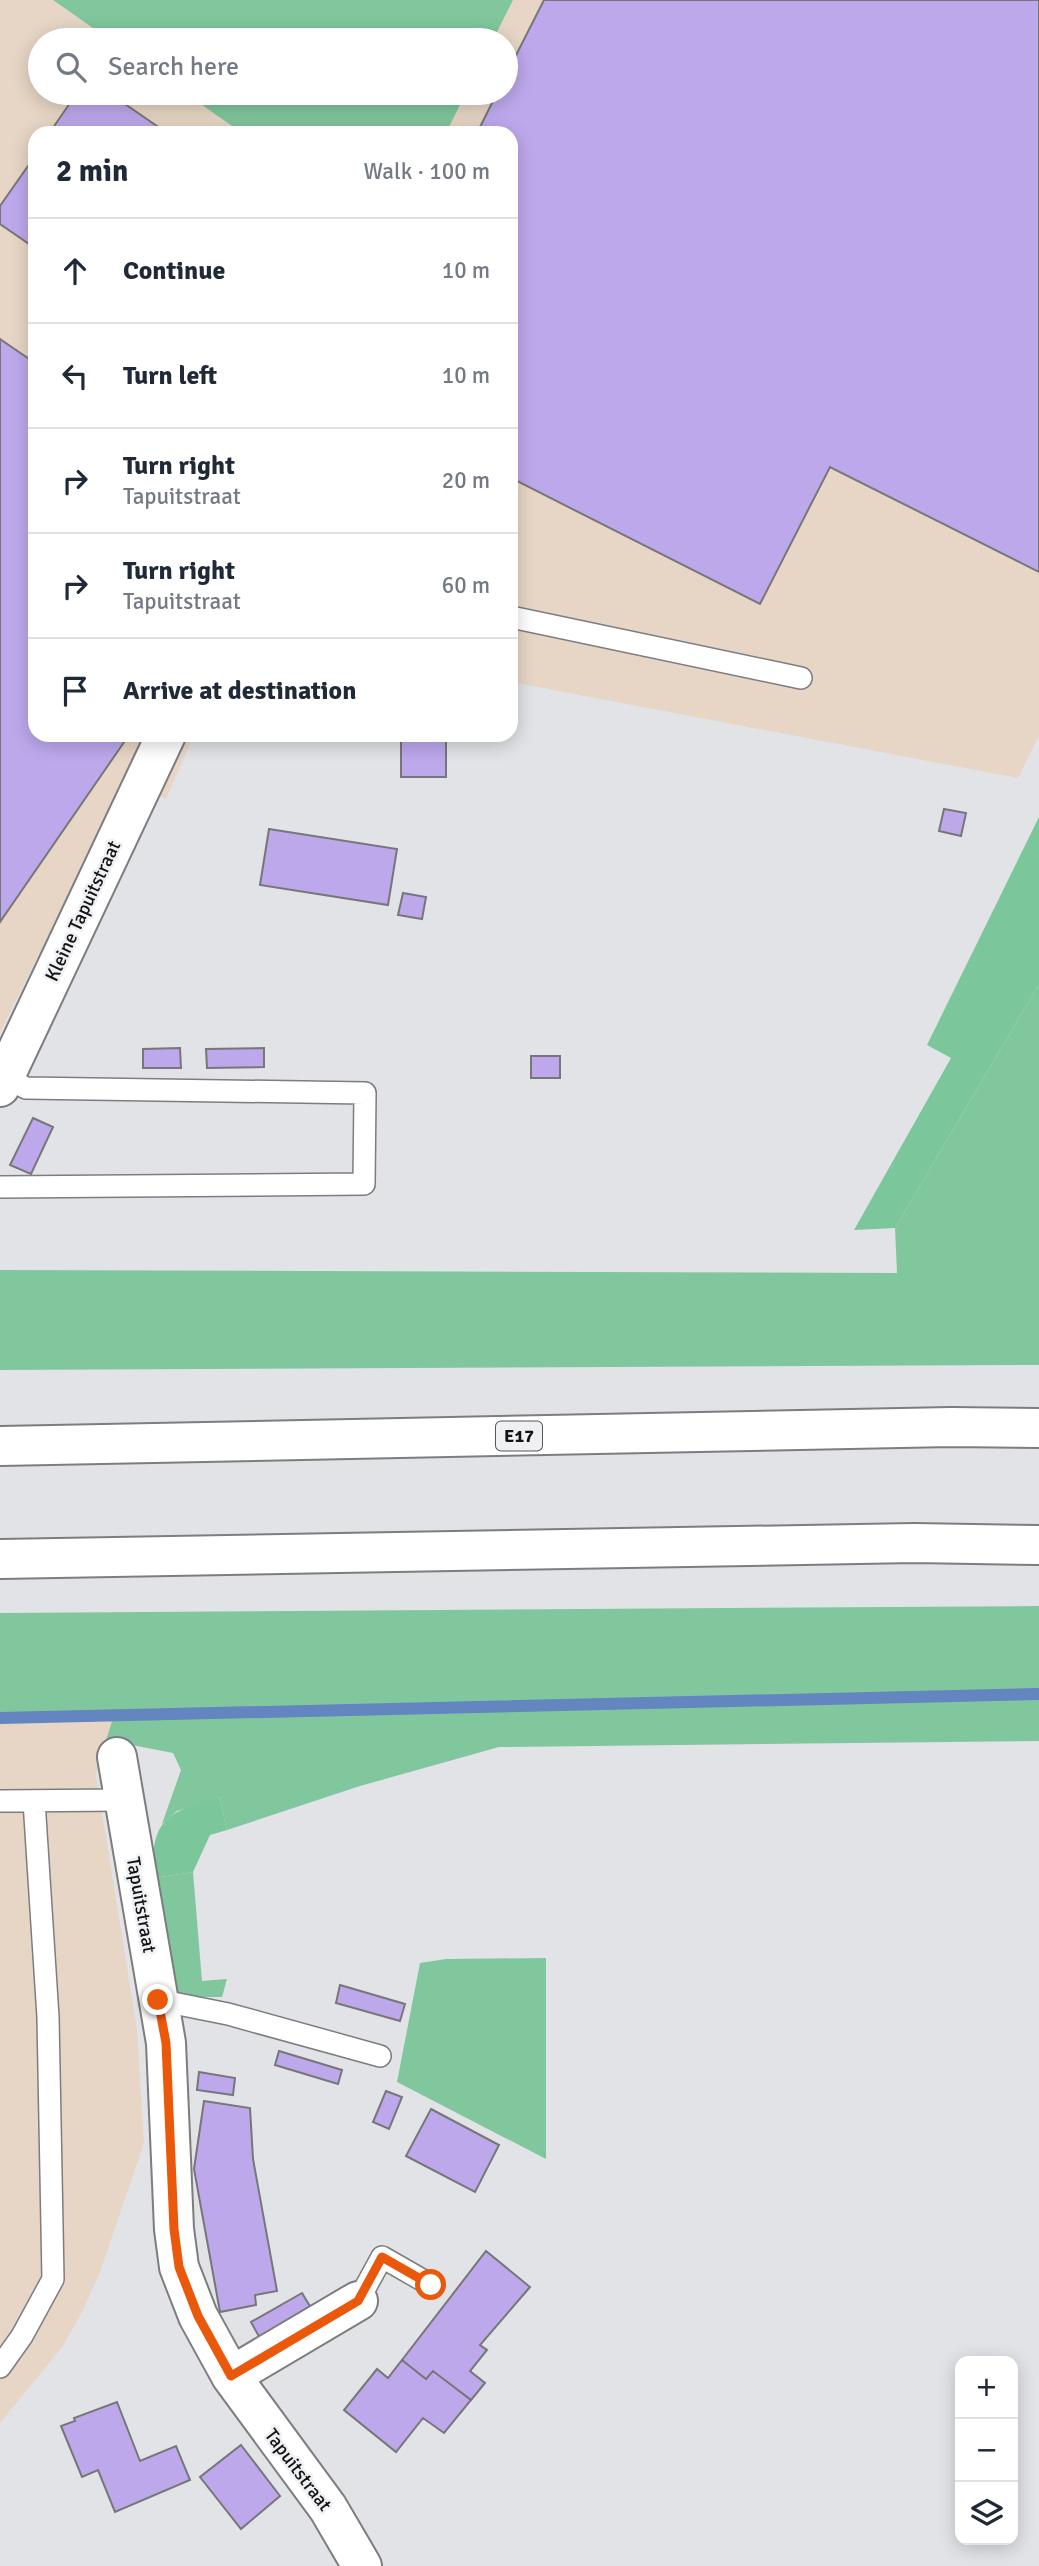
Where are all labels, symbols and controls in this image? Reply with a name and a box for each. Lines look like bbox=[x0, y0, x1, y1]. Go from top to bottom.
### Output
search box bbox=[28, 28, 518, 105]
icon: search bbox=[52, 48, 90, 86]
text: Search here bbox=[108, 51, 239, 83]
text: 2 min bbox=[56, 153, 128, 190]
text: Walk · 100 m bbox=[364, 157, 490, 186]
icon: ahead bbox=[56, 252, 94, 290]
text: Continue bbox=[123, 255, 225, 287]
text: 10 m bbox=[442, 256, 490, 285]
icon: left bbox=[56, 357, 94, 395]
text: Turn left bbox=[123, 360, 217, 392]
text: 10 m bbox=[442, 361, 490, 390]
text: Turn right bbox=[123, 450, 235, 482]
icon: right bbox=[56, 462, 94, 500]
text: 20 m bbox=[442, 466, 490, 495]
text: Tapuitstraat bbox=[123, 482, 241, 511]
text: Turn right bbox=[123, 555, 235, 587]
icon: right bbox=[56, 567, 94, 605]
text: 60 m bbox=[442, 571, 490, 600]
text: Tapuitstraat bbox=[123, 587, 241, 616]
icon: arrive bbox=[56, 672, 94, 710]
text: Arrive at destination bbox=[123, 675, 356, 707]
street label: Kleine Tapuitstraat bbox=[40, 836, 126, 985]
road number: E17 bbox=[496, 1422, 542, 1450]
street label: Tapuitstraat bbox=[121, 1855, 161, 1955]
route end bbox=[142, 1984, 173, 2015]
route start bbox=[415, 2269, 446, 2300]
map controls bbox=[955, 2356, 1018, 2545]
button: + bbox=[955, 2356, 1018, 2419]
button: − bbox=[955, 2419, 1018, 2482]
street label: Tapuitstraat bbox=[259, 2424, 337, 2516]
button: layers bbox=[955, 2482, 1018, 2545]

